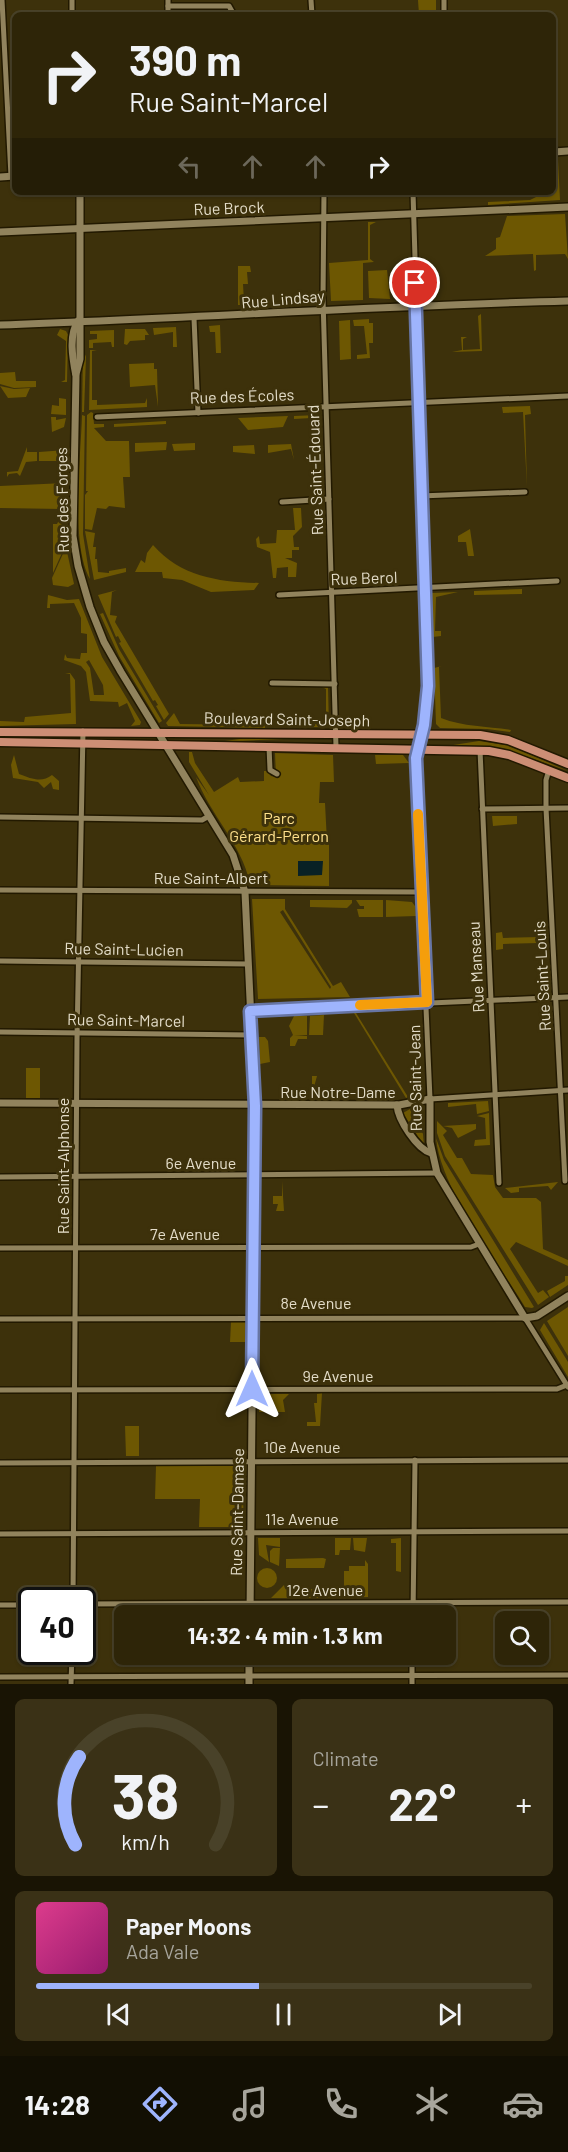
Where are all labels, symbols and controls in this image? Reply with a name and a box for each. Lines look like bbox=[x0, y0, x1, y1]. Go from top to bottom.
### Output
text: 390 m bbox=[129, 34, 241, 84]
icon: right bbox=[30, 36, 108, 114]
text: Rue Saint-Marcel bbox=[129, 85, 328, 117]
icon: left bbox=[173, 150, 206, 183]
icon: ahead bbox=[236, 150, 269, 183]
icon: ahead bbox=[299, 150, 332, 183]
icon: right bbox=[362, 150, 395, 183]
street label: Rue Brock bbox=[193, 197, 265, 218]
pin bbox=[389, 257, 440, 308]
icon: arrive bbox=[398, 266, 431, 299]
street label: Rue Lindsay bbox=[240, 285, 326, 312]
street label: Rue des Écoles bbox=[189, 384, 295, 407]
street label: Rue Saint-Édouard bbox=[303, 404, 326, 536]
street label: Rue des Forges bbox=[51, 447, 72, 553]
street label: Rue Berol bbox=[330, 567, 398, 588]
street label: Boulevard Saint-Joseph bbox=[204, 708, 370, 729]
park label: Parc Gérard-Perron bbox=[229, 808, 329, 845]
street label: Rue Saint-Albert bbox=[154, 868, 268, 887]
street label: Rue Saint-Louis bbox=[529, 920, 554, 1032]
street label: Rue Manseau bbox=[464, 921, 487, 1013]
street label: Rue Saint-Lucien bbox=[64, 938, 184, 959]
street label: Rue Saint-Marcel bbox=[67, 1009, 185, 1030]
street label: Rue Saint-Jean bbox=[404, 1025, 425, 1131]
street label: Rue Notre-Dame bbox=[280, 1082, 396, 1101]
street label: Rue Saint-Alphonse bbox=[53, 1098, 72, 1234]
street label: 6e Avenue bbox=[166, 1153, 236, 1172]
street label: 7e Avenue bbox=[150, 1224, 220, 1243]
street label: 8e Avenue bbox=[281, 1293, 351, 1312]
position arrow bbox=[220, 1357, 284, 1421]
street label: 9e Avenue bbox=[303, 1366, 373, 1385]
street label: 10e Avenue bbox=[263, 1437, 341, 1456]
street label: Rue Saint-Damase bbox=[226, 1448, 247, 1576]
street label: 11e Avenue bbox=[265, 1509, 339, 1528]
street label: 12e Avenue bbox=[287, 1580, 363, 1599]
speed limit sign: 40 bbox=[18, 1587, 96, 1665]
map controls bbox=[495, 1611, 549, 1665]
button: search bbox=[495, 1611, 549, 1665]
text: 14:32 · 4 min · 1.3 km bbox=[187, 1622, 383, 1648]
text: Climate bbox=[313, 1746, 379, 1770]
text: 38 bbox=[112, 1757, 179, 1831]
text: 22° bbox=[389, 1776, 456, 1830]
text: − bbox=[313, 1784, 329, 1824]
text: + bbox=[515, 1784, 532, 1824]
text: km/h bbox=[121, 1829, 170, 1854]
text: Paper Moons bbox=[126, 1913, 251, 1939]
text: Ada Vale bbox=[126, 1939, 199, 1963]
icon: previous bbox=[102, 1998, 135, 2031]
icon: pause bbox=[267, 1998, 300, 2031]
icon: next bbox=[433, 1998, 466, 2031]
icon: directions bbox=[139, 2083, 181, 2125]
icon: music bbox=[229, 2083, 271, 2125]
icon: phone bbox=[320, 2083, 362, 2125]
icon: climate bbox=[411, 2083, 453, 2125]
icon: car bbox=[502, 2083, 544, 2125]
text: 14:28 bbox=[24, 2088, 90, 2120]

